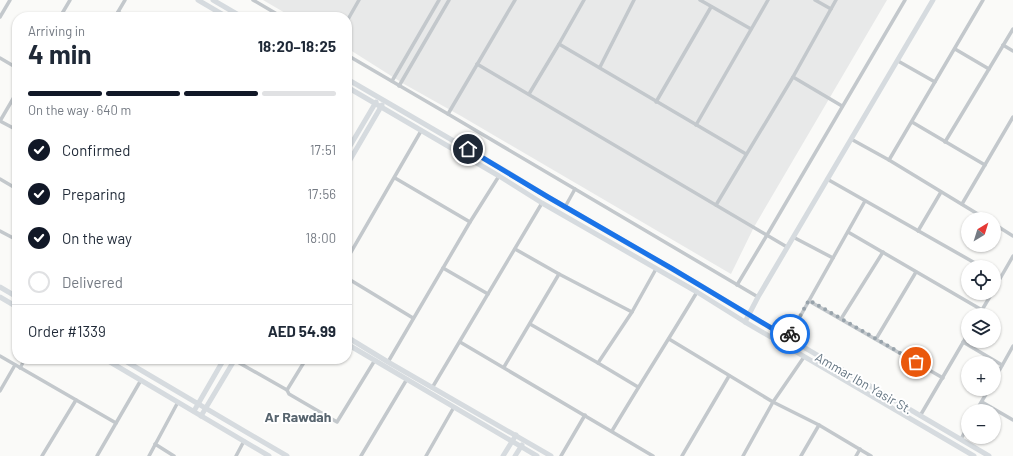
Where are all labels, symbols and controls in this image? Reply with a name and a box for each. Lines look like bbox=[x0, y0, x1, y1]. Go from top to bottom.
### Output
text: Arriving in bbox=[28, 23, 85, 39]
text: 18:20–18:25 bbox=[258, 37, 336, 55]
text: 4 min bbox=[28, 38, 92, 69]
text: On the way · 640 m bbox=[28, 102, 131, 118]
pin bbox=[451, 132, 485, 166]
icon: home bbox=[457, 138, 479, 160]
icon: check bbox=[28, 139, 50, 161]
text: Confirmed bbox=[62, 141, 130, 159]
text: 17:51 bbox=[310, 142, 336, 158]
icon: check bbox=[28, 183, 50, 205]
text: Preparing bbox=[62, 185, 126, 203]
text: 17:56 bbox=[308, 186, 336, 202]
north arrow bbox=[961, 212, 1001, 252]
map controls bbox=[961, 212, 1001, 444]
icon: check bbox=[28, 227, 50, 249]
text: On the way bbox=[62, 229, 132, 247]
text: 18:00 bbox=[306, 230, 336, 246]
button: locate bbox=[961, 260, 1001, 300]
text: Delivered bbox=[62, 273, 123, 291]
button: layers bbox=[961, 308, 1001, 348]
courier bbox=[770, 314, 810, 354]
text: Order #1339 bbox=[28, 322, 106, 340]
text: AED 54.99 bbox=[268, 322, 336, 340]
icon: bike bbox=[779, 323, 801, 345]
pin bbox=[899, 345, 933, 379]
street label: Ammar Ibn Yasir St. bbox=[812, 349, 916, 417]
icon: bag bbox=[905, 351, 927, 373]
button: + bbox=[961, 356, 1001, 396]
button: − bbox=[961, 404, 1001, 444]
district label: Ar Rawdah bbox=[265, 408, 331, 425]

